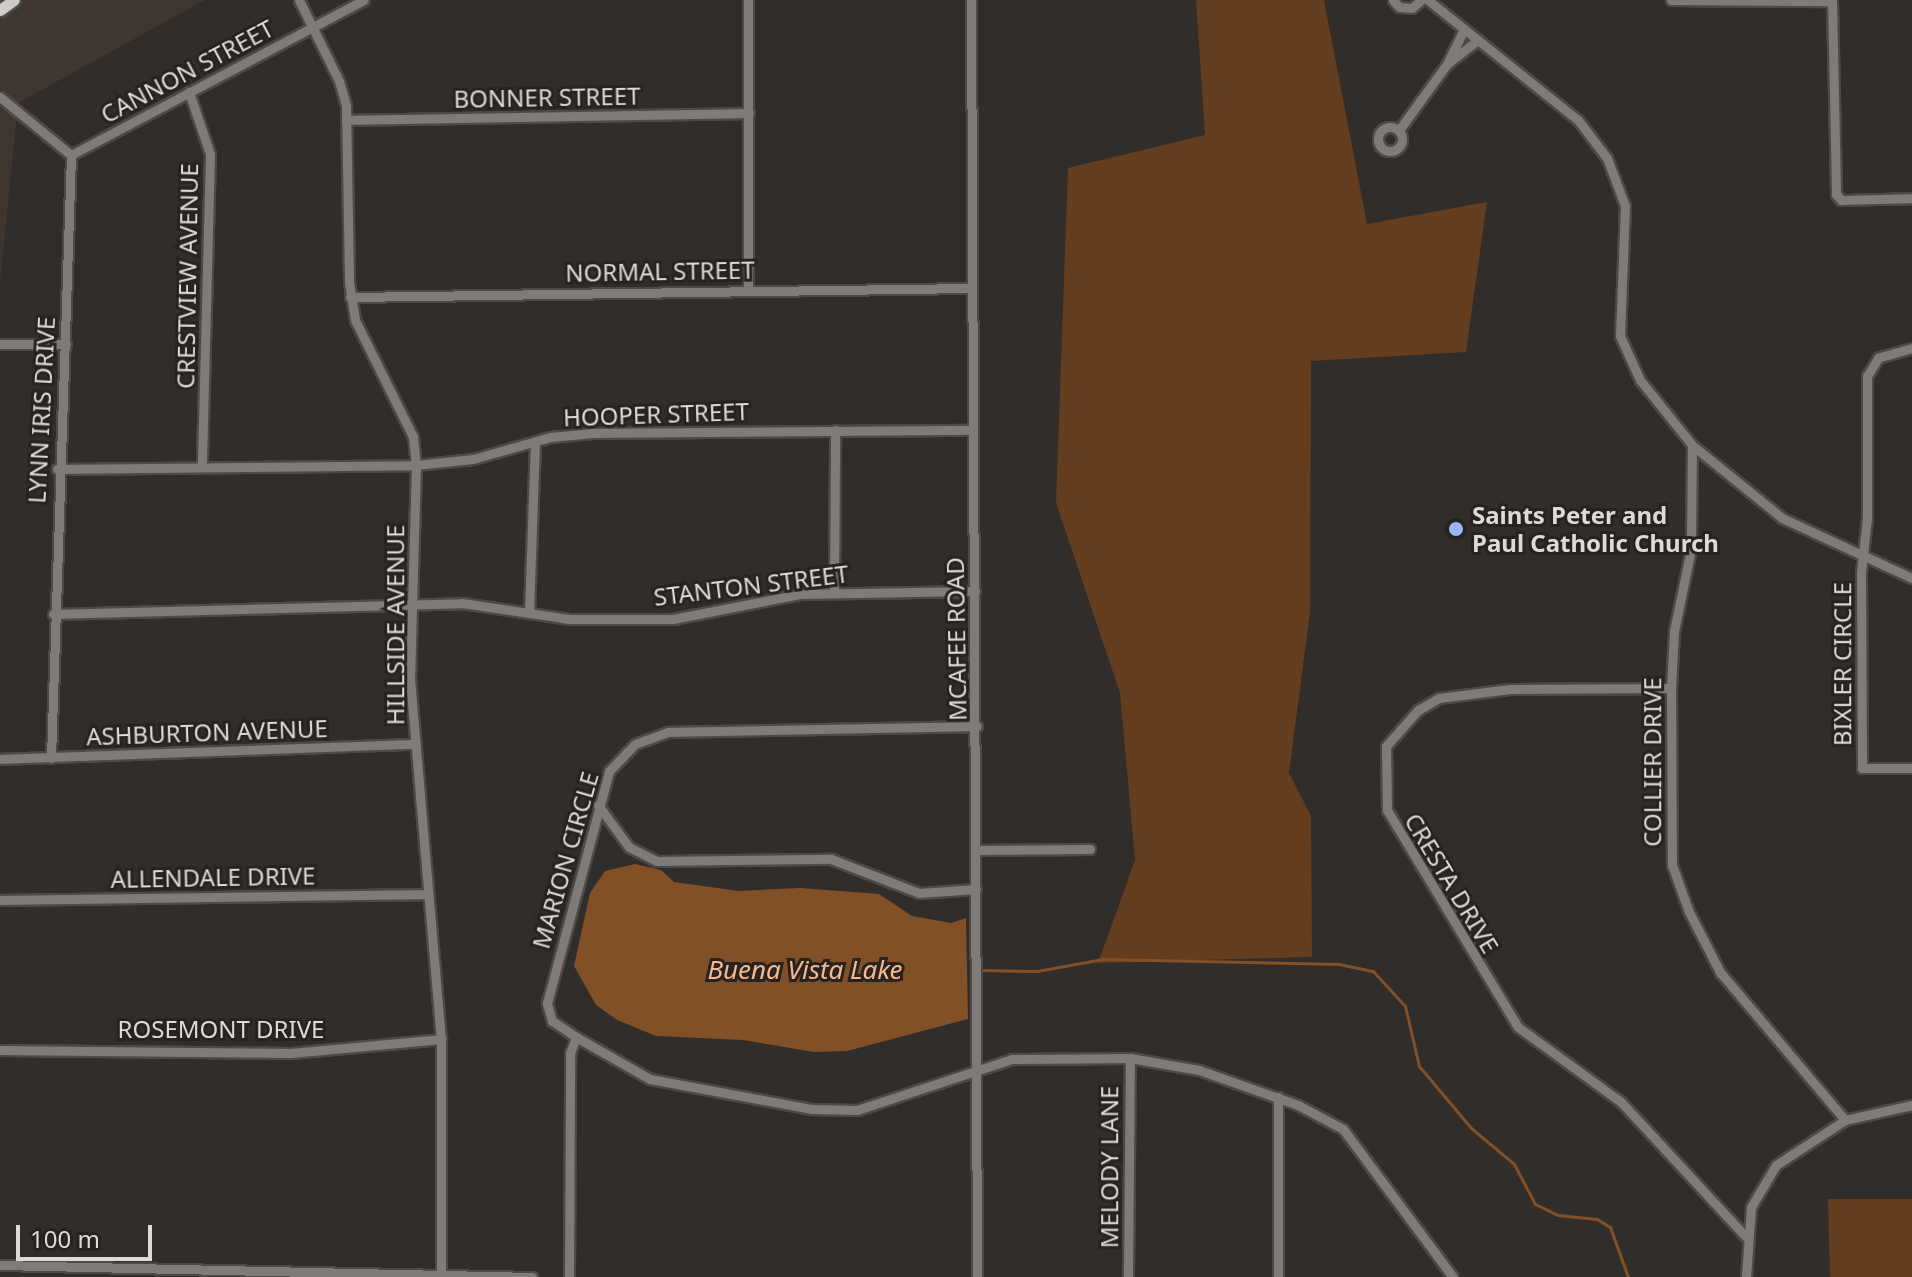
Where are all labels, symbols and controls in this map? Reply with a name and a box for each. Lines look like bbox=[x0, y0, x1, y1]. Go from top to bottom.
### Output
street label: CANNON STREET bbox=[96, 13, 278, 129]
street label: BONNER STREET bbox=[453, 81, 641, 113]
street label: CRESTVIEW AVENUE bbox=[171, 163, 203, 389]
street label: NORMAL STREET bbox=[565, 255, 755, 287]
street label: LYNN IRIS DRIVE bbox=[22, 316, 60, 504]
street label: HOOPER STREET bbox=[563, 396, 749, 432]
place label: Saints Peter and Paul Catholic Church bbox=[1472, 501, 1719, 557]
marker: Saints Peter and Paul Catholic Church bbox=[1447, 520, 1465, 538]
street label: HILLSIDE AVENUE bbox=[381, 525, 409, 725]
street label: MCAFEE ROAD bbox=[940, 557, 972, 721]
street label: STANTON STREET bbox=[652, 559, 850, 611]
street label: BIXLER CIRCLE bbox=[1828, 582, 1856, 746]
street label: COLLIER DRIVE bbox=[1638, 677, 1666, 847]
street label: ASHBURTON AVENUE bbox=[86, 713, 328, 751]
street label: MARION CIRCLE bbox=[526, 768, 604, 952]
street label: CRESTA DRIVE bbox=[1399, 808, 1505, 958]
street label: ALLENDALE DRIVE bbox=[110, 861, 316, 893]
water label: Buena Vista Lake bbox=[707, 954, 903, 986]
street label: ROSEMONT DRIVE bbox=[118, 1015, 324, 1043]
street label: MELODY LANE bbox=[1095, 1086, 1123, 1248]
scale bar bbox=[20, 1209, 156, 1259]
text: 100 m bbox=[30, 1222, 100, 1255]

